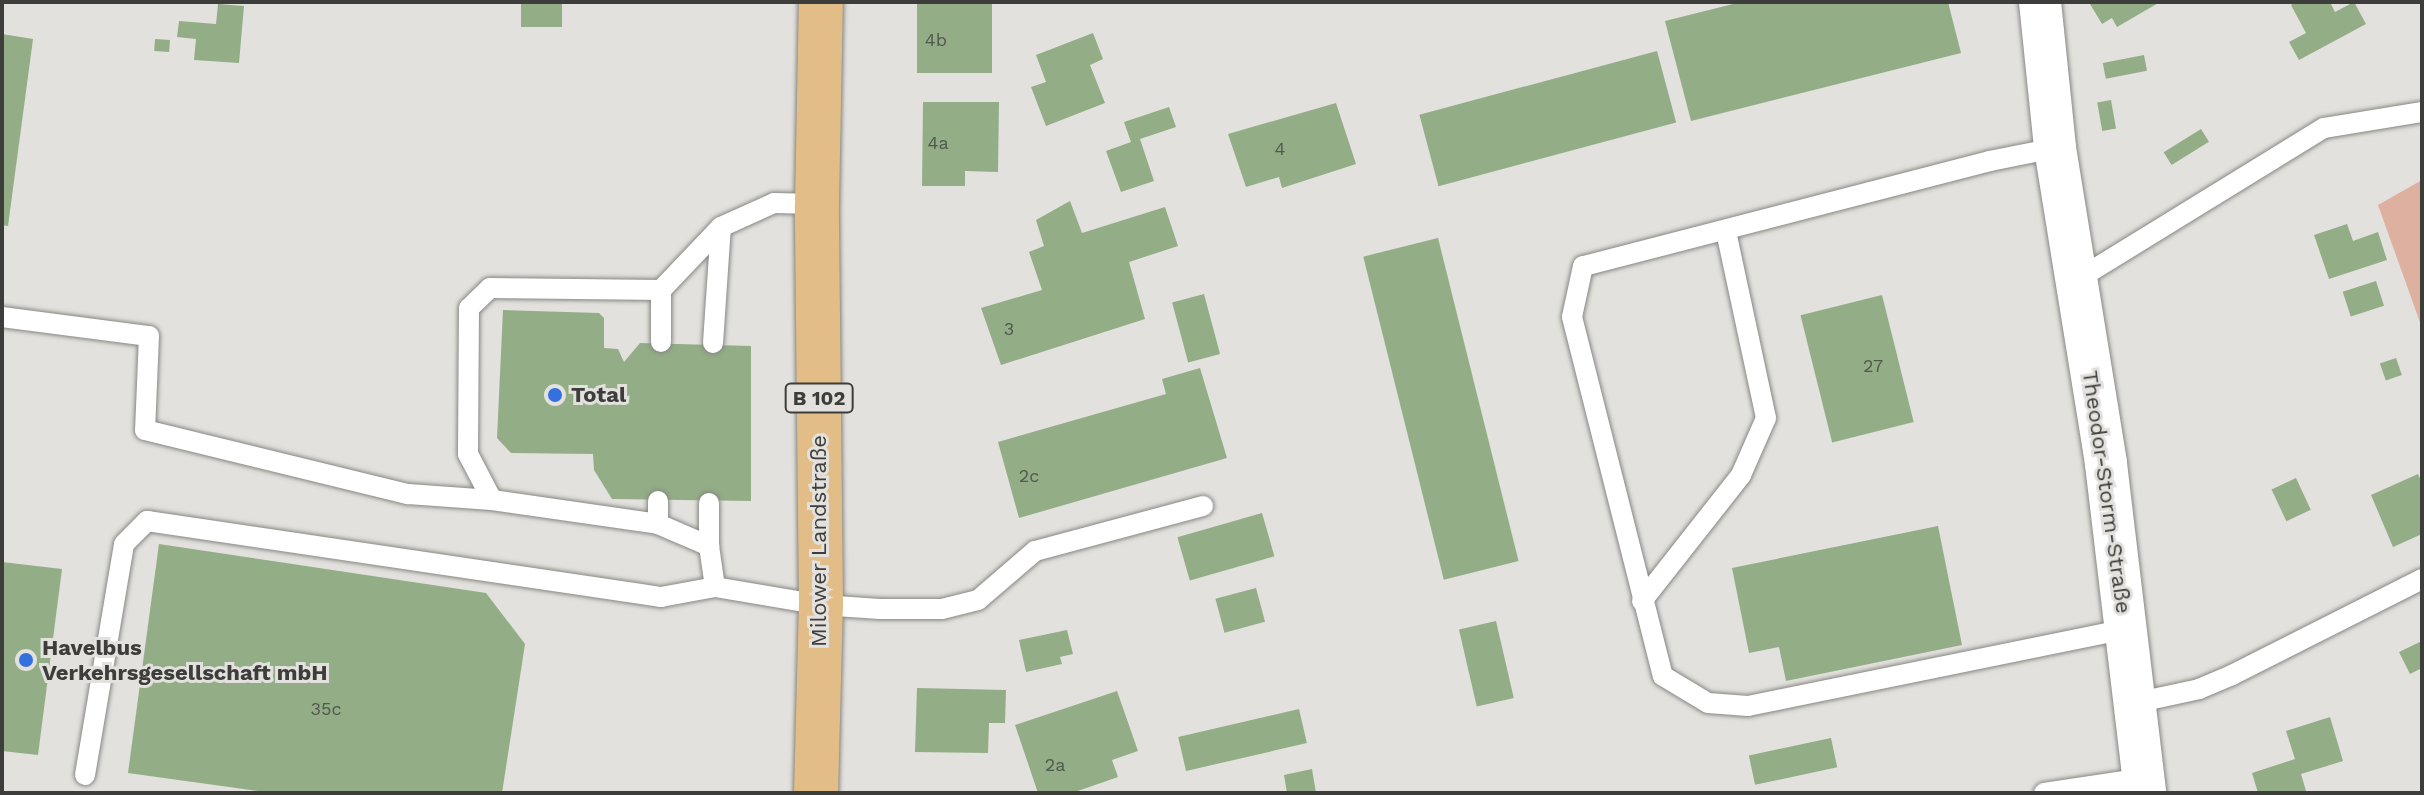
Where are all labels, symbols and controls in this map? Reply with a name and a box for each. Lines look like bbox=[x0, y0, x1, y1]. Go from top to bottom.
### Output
house number: 4b bbox=[925, 29, 947, 51]
house number: 4a bbox=[927, 132, 949, 154]
house number: 4 bbox=[1275, 138, 1285, 160]
house number: 3 bbox=[1004, 318, 1014, 340]
house number: 27 bbox=[1863, 355, 1883, 377]
street label: Theodor-Storm-Straße bbox=[2077, 369, 2137, 615]
place label: Total bbox=[571, 382, 626, 408]
road number: B 102 bbox=[783, 382, 855, 414]
marker: Total bbox=[546, 386, 564, 404]
street label: Milower Landstraße bbox=[806, 435, 832, 647]
house number: 2c bbox=[1019, 465, 1039, 487]
place label: Havelbus Verkehrsgesellschaft mbH bbox=[42, 634, 328, 686]
marker: Havelbus Verkehrsgesellschaft mbH bbox=[17, 651, 35, 669]
house number: 35c bbox=[310, 698, 342, 720]
house number: 2a bbox=[1045, 754, 1065, 776]

